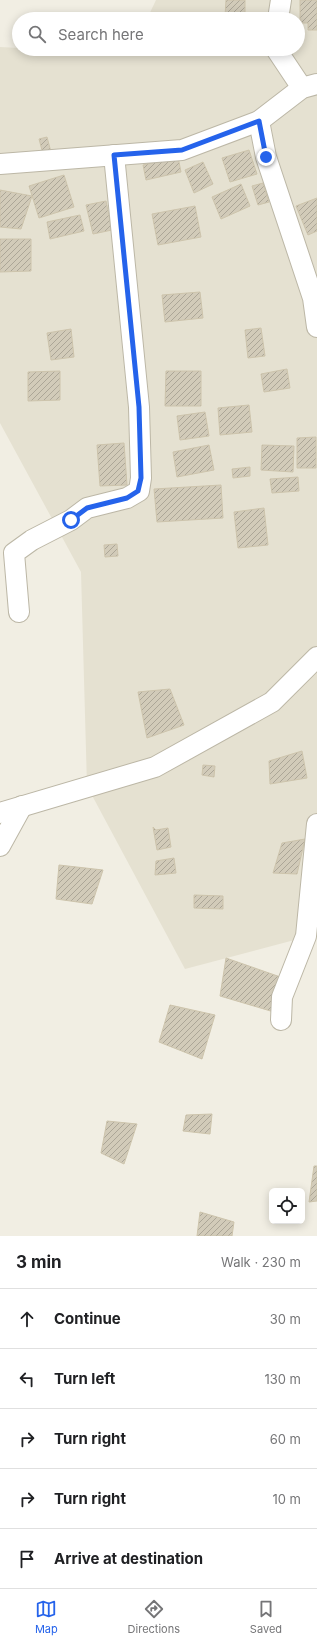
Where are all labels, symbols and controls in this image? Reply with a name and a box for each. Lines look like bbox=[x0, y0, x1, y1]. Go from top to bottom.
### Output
search box bbox=[12, 12, 305, 56]
icon: search bbox=[26, 23, 48, 45]
text: Search here bbox=[58, 25, 144, 44]
route end bbox=[257, 148, 275, 166]
route start bbox=[62, 511, 80, 529]
map controls bbox=[269, 1188, 305, 1224]
button: locate bbox=[269, 1188, 305, 1224]
text: 3 min bbox=[16, 1252, 62, 1272]
text: Walk · 230 m bbox=[221, 1254, 301, 1270]
icon: ahead bbox=[16, 1308, 38, 1330]
text: Continue bbox=[54, 1309, 121, 1328]
text: 30 m bbox=[270, 1311, 301, 1327]
icon: left bbox=[16, 1368, 38, 1390]
text: Turn left bbox=[54, 1369, 115, 1388]
text: 130 m bbox=[264, 1371, 301, 1387]
icon: right bbox=[16, 1428, 38, 1450]
text: Turn right bbox=[54, 1429, 126, 1448]
text: 60 m bbox=[270, 1431, 301, 1447]
icon: right bbox=[16, 1488, 38, 1510]
text: Turn right bbox=[54, 1489, 126, 1508]
text: 10 m bbox=[272, 1491, 301, 1507]
icon: arrive bbox=[16, 1548, 38, 1570]
text: Arrive at destination bbox=[54, 1549, 203, 1568]
tab: Map bbox=[35, 1598, 58, 1636]
tab: Directions bbox=[128, 1598, 180, 1636]
tab: Saved bbox=[250, 1598, 282, 1636]

